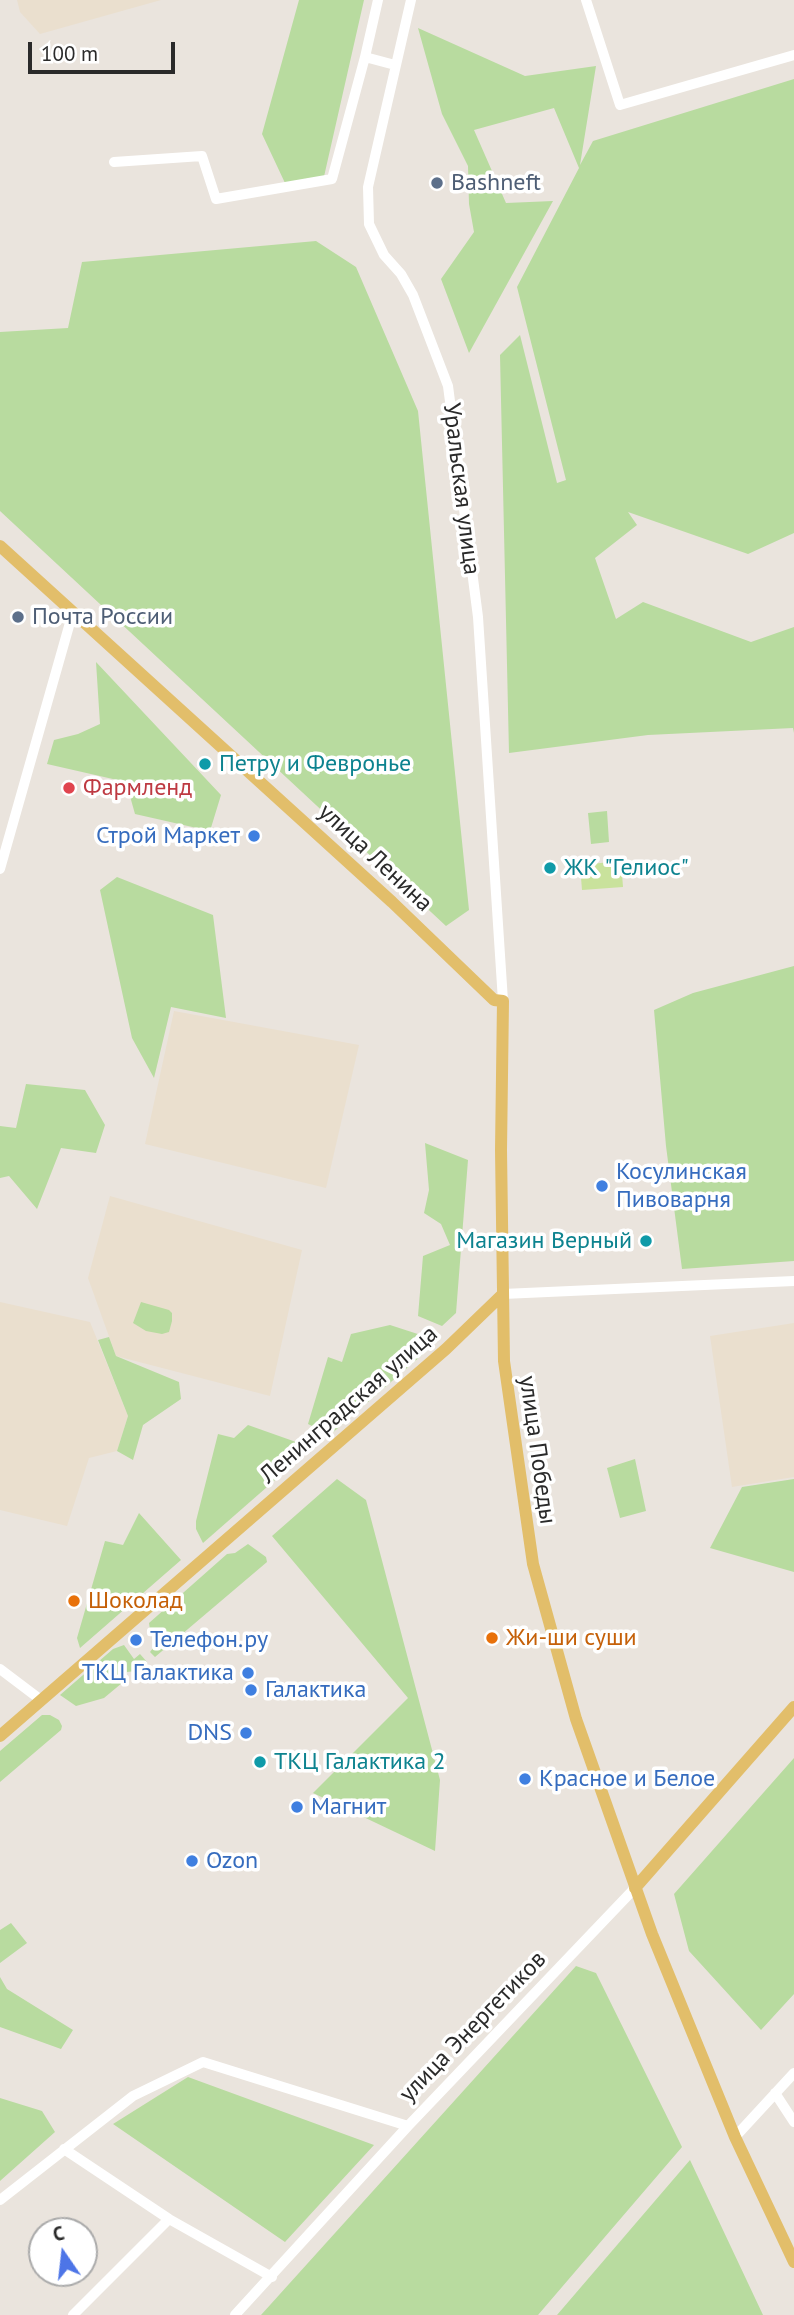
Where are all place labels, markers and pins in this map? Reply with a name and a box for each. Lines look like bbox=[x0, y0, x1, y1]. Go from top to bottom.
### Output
place label: Bashneft bbox=[451, 169, 541, 197]
marker: Bashneft bbox=[429, 175, 445, 191]
place label: Почта России bbox=[32, 603, 173, 631]
marker: Почта России bbox=[10, 609, 26, 625]
place label: Петру и Февронье bbox=[219, 750, 411, 778]
marker: Петру и Февронье bbox=[197, 756, 213, 772]
place label: Фармленд bbox=[83, 774, 192, 802]
marker: Фармленд bbox=[61, 780, 77, 796]
place label: Строй Маркет bbox=[96, 822, 240, 850]
marker: Строй Маркет bbox=[246, 828, 262, 844]
place label: ЖК "Гелиос" bbox=[564, 854, 689, 882]
marker: ЖК "Гелиос" bbox=[542, 860, 558, 876]
place label: Косулинская Пивоварня bbox=[616, 1158, 747, 1214]
marker: Косулинская Пивоварня bbox=[594, 1178, 610, 1194]
place label: Магазин Верный bbox=[456, 1227, 632, 1255]
marker: Магазин Верный bbox=[638, 1233, 654, 1249]
place label: Шоколад bbox=[88, 1587, 183, 1615]
marker: Шоколад bbox=[66, 1593, 82, 1609]
place label: Жи-ши суши bbox=[506, 1624, 637, 1652]
place label: Телефон.ру bbox=[150, 1626, 268, 1654]
marker: Жи-ши суши bbox=[484, 1630, 500, 1646]
marker: Телефон.ру bbox=[128, 1632, 144, 1648]
place label: ТКЦ Галактика bbox=[82, 1659, 234, 1687]
marker: ТКЦ Галактика bbox=[240, 1665, 256, 1681]
place label: Галактика bbox=[265, 1676, 366, 1704]
marker: Галактика bbox=[243, 1682, 259, 1698]
place label: DNS bbox=[187, 1719, 232, 1747]
marker: DNS bbox=[238, 1725, 254, 1741]
place label: ТКЦ Галактика 2 bbox=[274, 1748, 446, 1776]
marker: ТКЦ Галактика 2 bbox=[252, 1754, 268, 1770]
place label: Красное и Белое bbox=[539, 1765, 715, 1793]
marker: Красное и Белое bbox=[517, 1771, 533, 1787]
place label: Магнит bbox=[311, 1793, 386, 1821]
marker: Магнит bbox=[289, 1799, 305, 1815]
place label: Ozon bbox=[206, 1847, 258, 1875]
marker: Ozon bbox=[184, 1853, 200, 1869]

